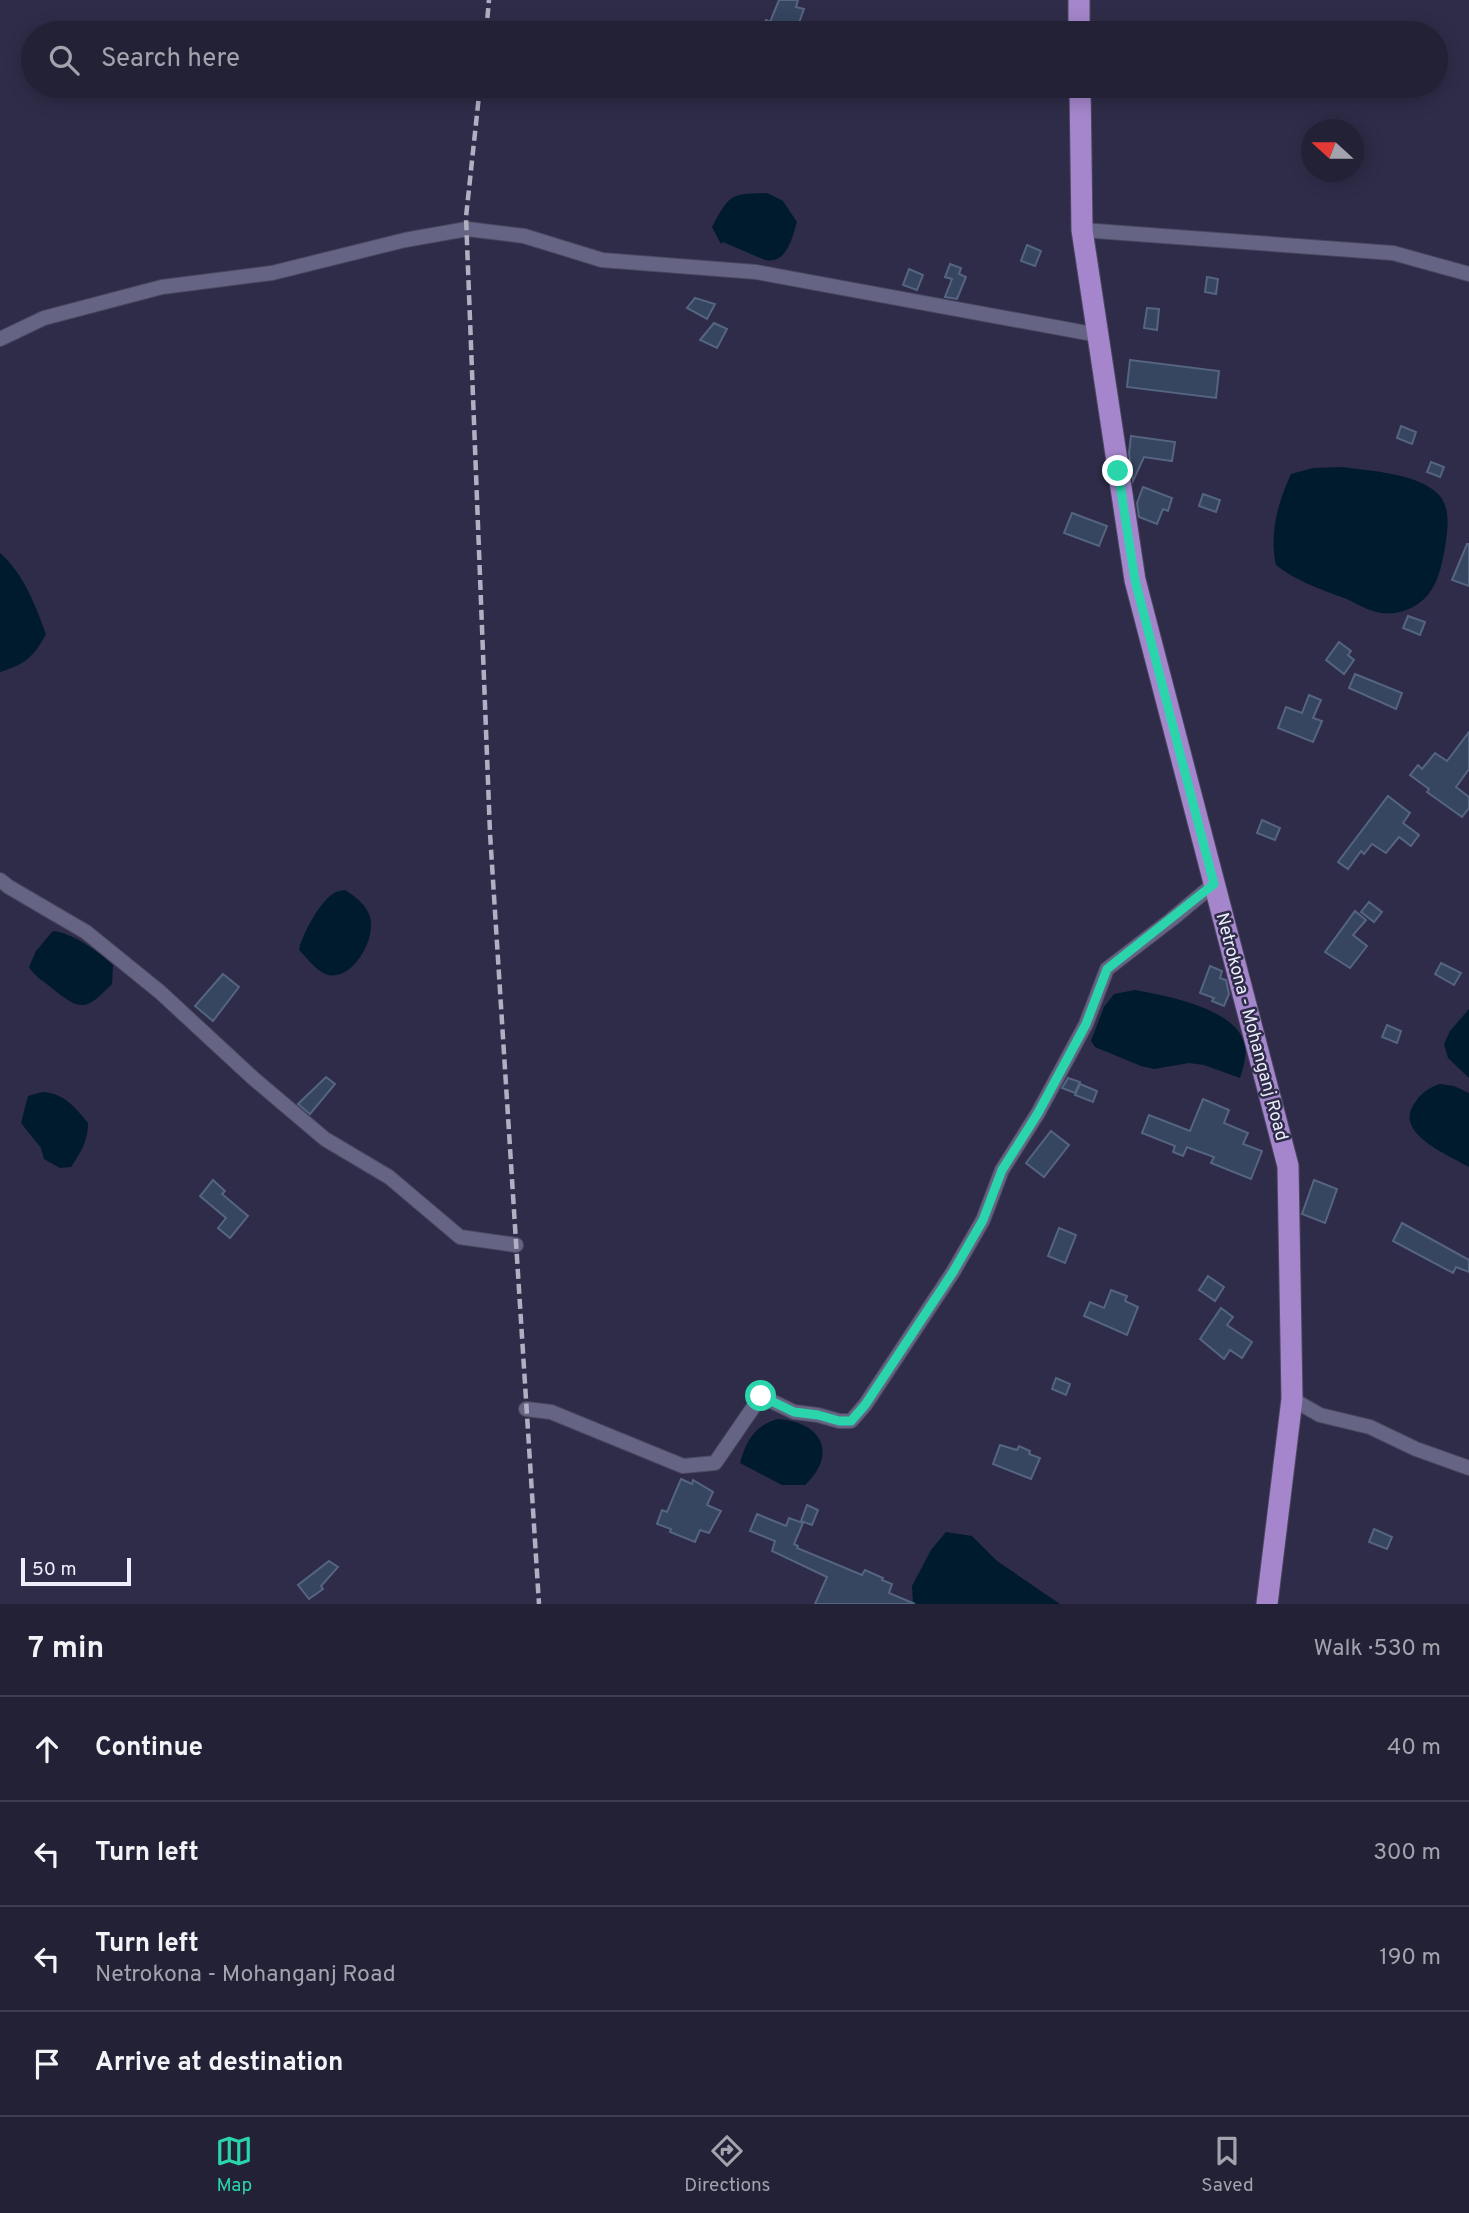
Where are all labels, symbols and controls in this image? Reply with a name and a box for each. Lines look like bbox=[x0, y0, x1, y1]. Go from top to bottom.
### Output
search box bbox=[21, 21, 1448, 98]
icon: search bbox=[45, 41, 83, 79]
text: Search here bbox=[101, 43, 240, 76]
north arrow bbox=[1301, 119, 1364, 182]
route end bbox=[1102, 455, 1133, 486]
street label: Netrokona - Mohanganj Road bbox=[1209, 910, 1293, 1144]
route start bbox=[745, 1380, 776, 1411]
scale bar bbox=[21, 1555, 131, 1587]
text: 50 m bbox=[32, 1558, 77, 1582]
text: 7 min bbox=[28, 1631, 104, 1668]
text: Walk · 530 m bbox=[1314, 1635, 1441, 1664]
icon: ahead bbox=[28, 1730, 66, 1768]
text: Continue bbox=[95, 1732, 203, 1765]
text: 40 m bbox=[1387, 1734, 1441, 1763]
icon: left bbox=[28, 1835, 66, 1873]
text: Turn left bbox=[95, 1837, 199, 1870]
text: 300 m bbox=[1373, 1839, 1441, 1868]
text: Turn left bbox=[95, 1928, 199, 1961]
icon: left bbox=[28, 1940, 66, 1978]
text: 190 m bbox=[1379, 1944, 1441, 1973]
text: Netrokona - Mohanganj Road bbox=[95, 1961, 396, 1990]
icon: arrive bbox=[28, 2045, 66, 2083]
text: Arrive at destination bbox=[95, 2047, 343, 2080]
tab: Map bbox=[215, 2132, 253, 2198]
tab: Directions bbox=[684, 2132, 771, 2198]
tab: Saved bbox=[1201, 2132, 1254, 2198]

